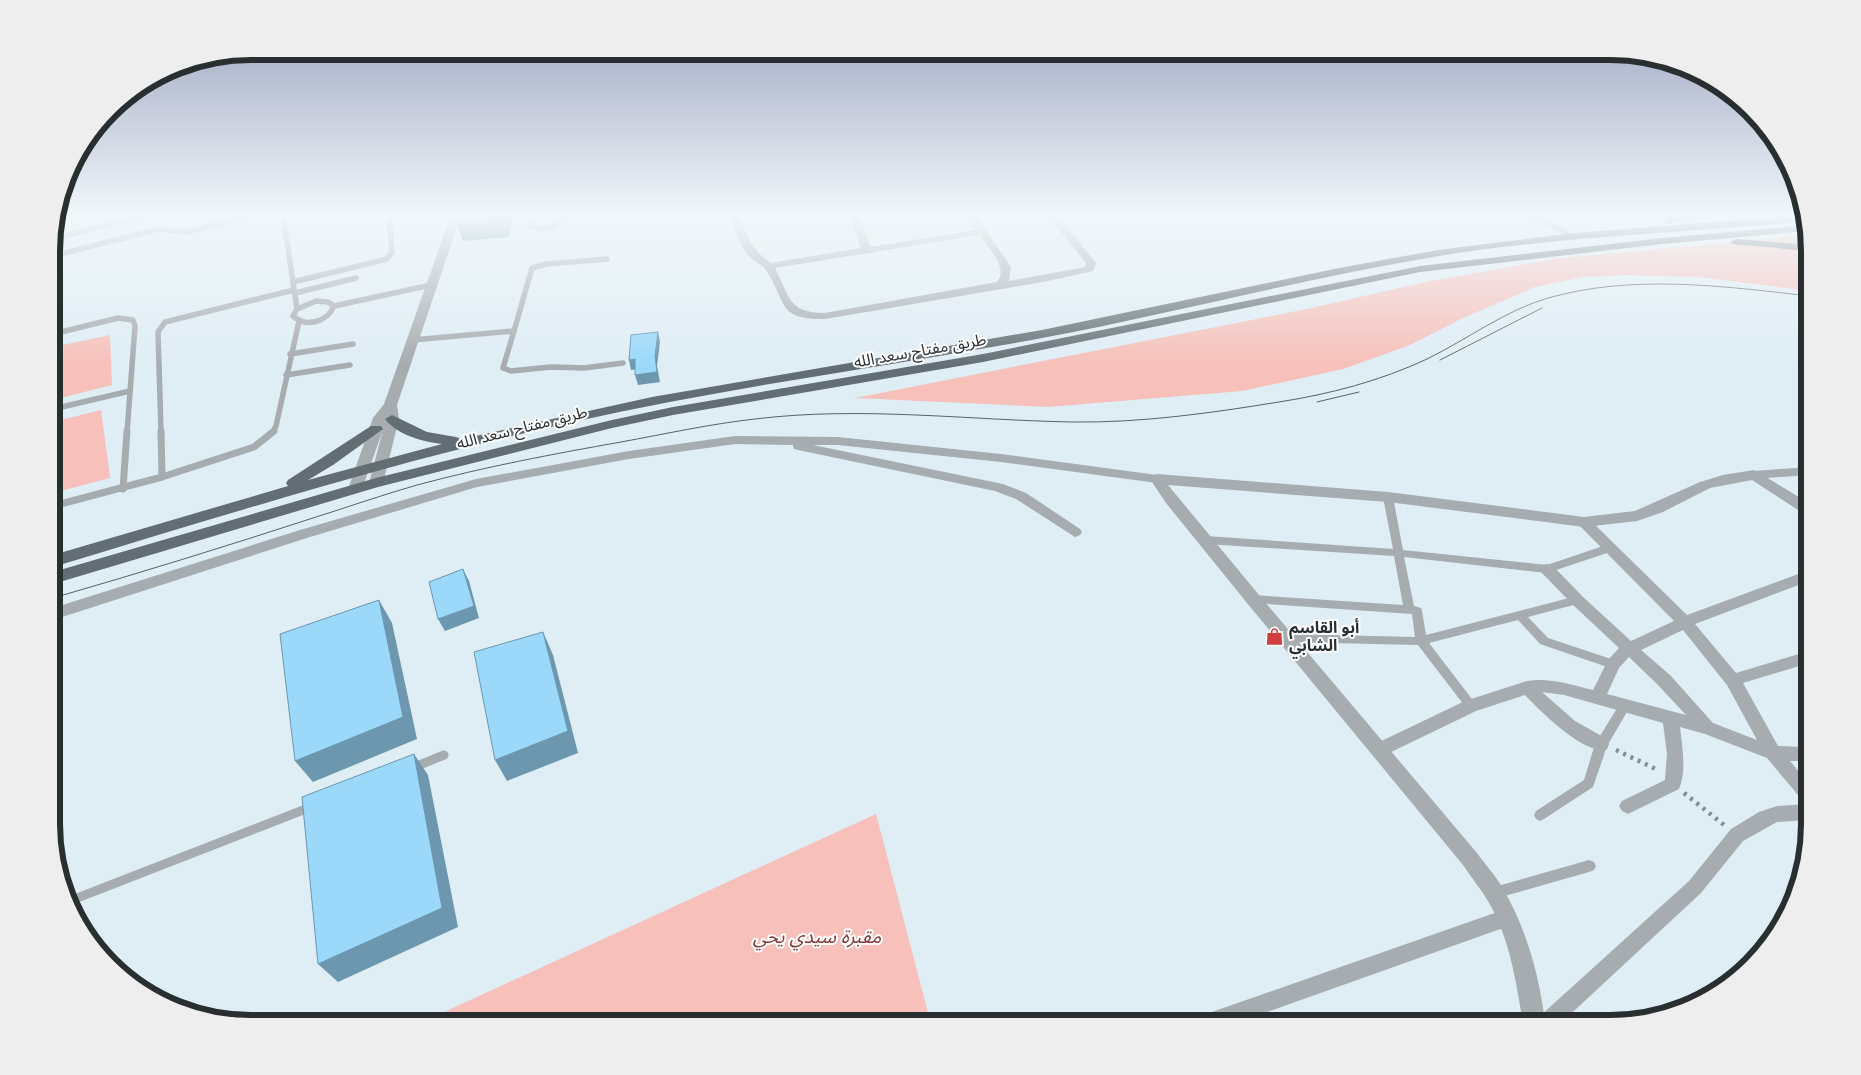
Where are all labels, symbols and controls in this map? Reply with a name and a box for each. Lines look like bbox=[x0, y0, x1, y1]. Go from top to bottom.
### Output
street label: طريق مفتاح سعد الله bbox=[851, 323, 989, 379]
street label: طريق مفتاح سعد الله bbox=[453, 395, 591, 461]
place label: أبو القاسم الشابي bbox=[1289, 611, 1359, 663]
shop icon: أبو القاسم الشابي bbox=[1265, 627, 1285, 647]
park label: مقبرة سيدي يحي bbox=[753, 917, 881, 957]

